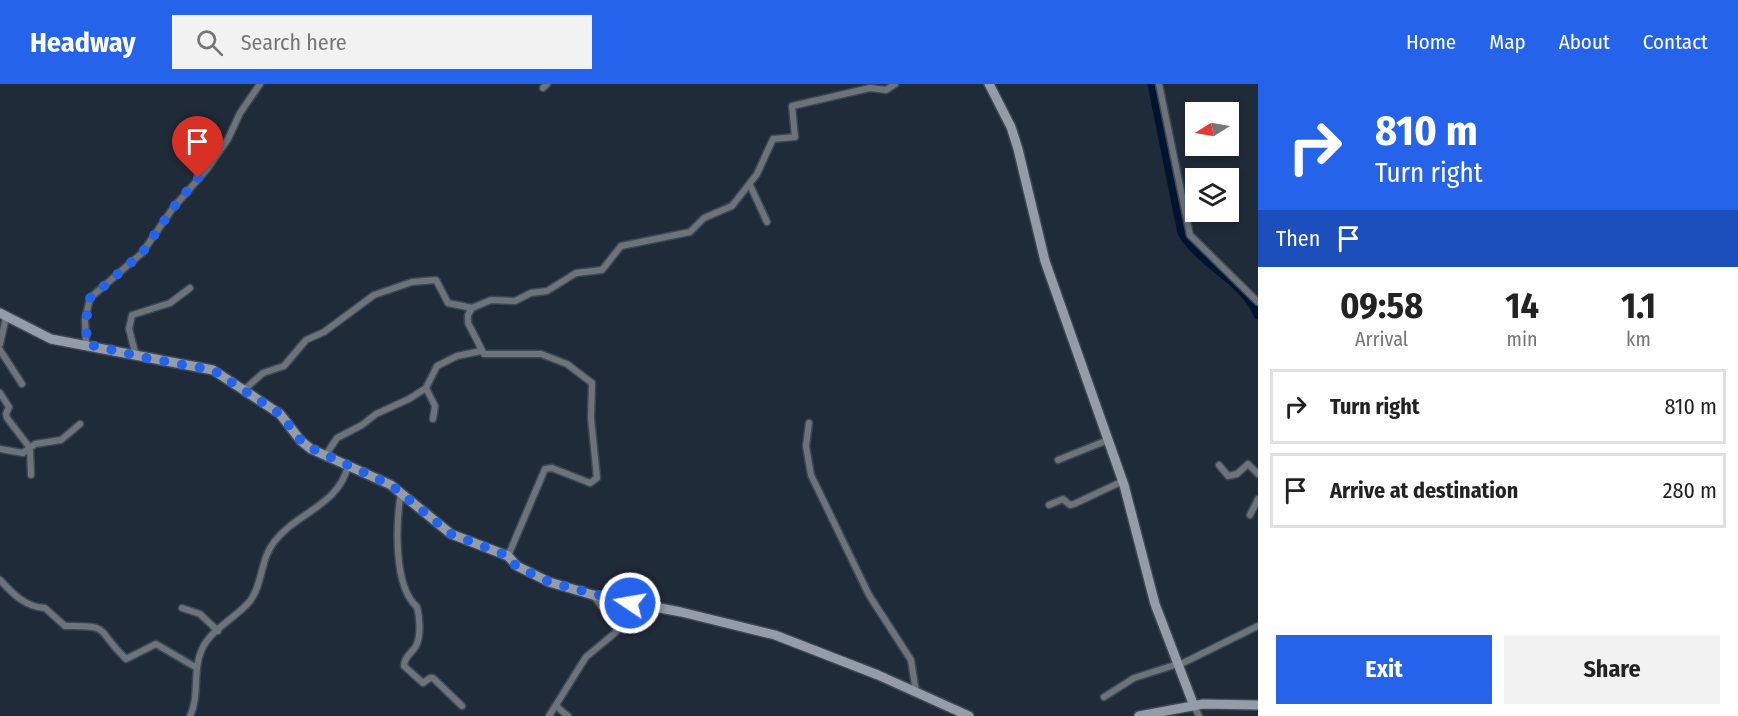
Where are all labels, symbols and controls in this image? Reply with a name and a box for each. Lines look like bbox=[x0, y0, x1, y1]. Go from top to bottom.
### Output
search box bbox=[172, 15, 592, 69]
text: Headway bbox=[30, 26, 136, 59]
icon: search bbox=[193, 26, 226, 59]
text: Search here bbox=[241, 29, 347, 56]
text: Home bbox=[1406, 29, 1456, 55]
text: Map bbox=[1489, 29, 1526, 55]
text: About bbox=[1559, 29, 1610, 55]
text: Contact bbox=[1643, 29, 1708, 55]
north arrow bbox=[1185, 102, 1239, 156]
map controls bbox=[1185, 102, 1239, 222]
text: 810 m bbox=[1375, 106, 1478, 156]
icon: right bbox=[1276, 108, 1354, 186]
pin bbox=[172, 116, 223, 178]
icon: arrive bbox=[181, 125, 214, 158]
text: Turn right bbox=[1375, 157, 1483, 189]
button: layers bbox=[1185, 168, 1239, 222]
icon: arrive bbox=[1332, 222, 1365, 255]
text: Then bbox=[1276, 225, 1320, 252]
text: 09:58 bbox=[1340, 284, 1423, 328]
text: 14 bbox=[1505, 284, 1539, 328]
text: 1.1 bbox=[1621, 284, 1656, 328]
text: Arrival bbox=[1355, 327, 1408, 351]
text: min bbox=[1507, 327, 1538, 351]
text: km bbox=[1626, 327, 1651, 351]
icon: right bbox=[1279, 390, 1312, 423]
text: Turn right bbox=[1330, 393, 1419, 420]
text: 810 m bbox=[1664, 393, 1717, 420]
icon: arrive bbox=[1279, 474, 1312, 507]
text: Arrive at destination bbox=[1330, 477, 1518, 504]
text: 280 m bbox=[1663, 477, 1717, 504]
position arrow bbox=[598, 571, 662, 635]
button: Exit bbox=[1276, 635, 1492, 704]
button: Share bbox=[1504, 635, 1720, 704]

